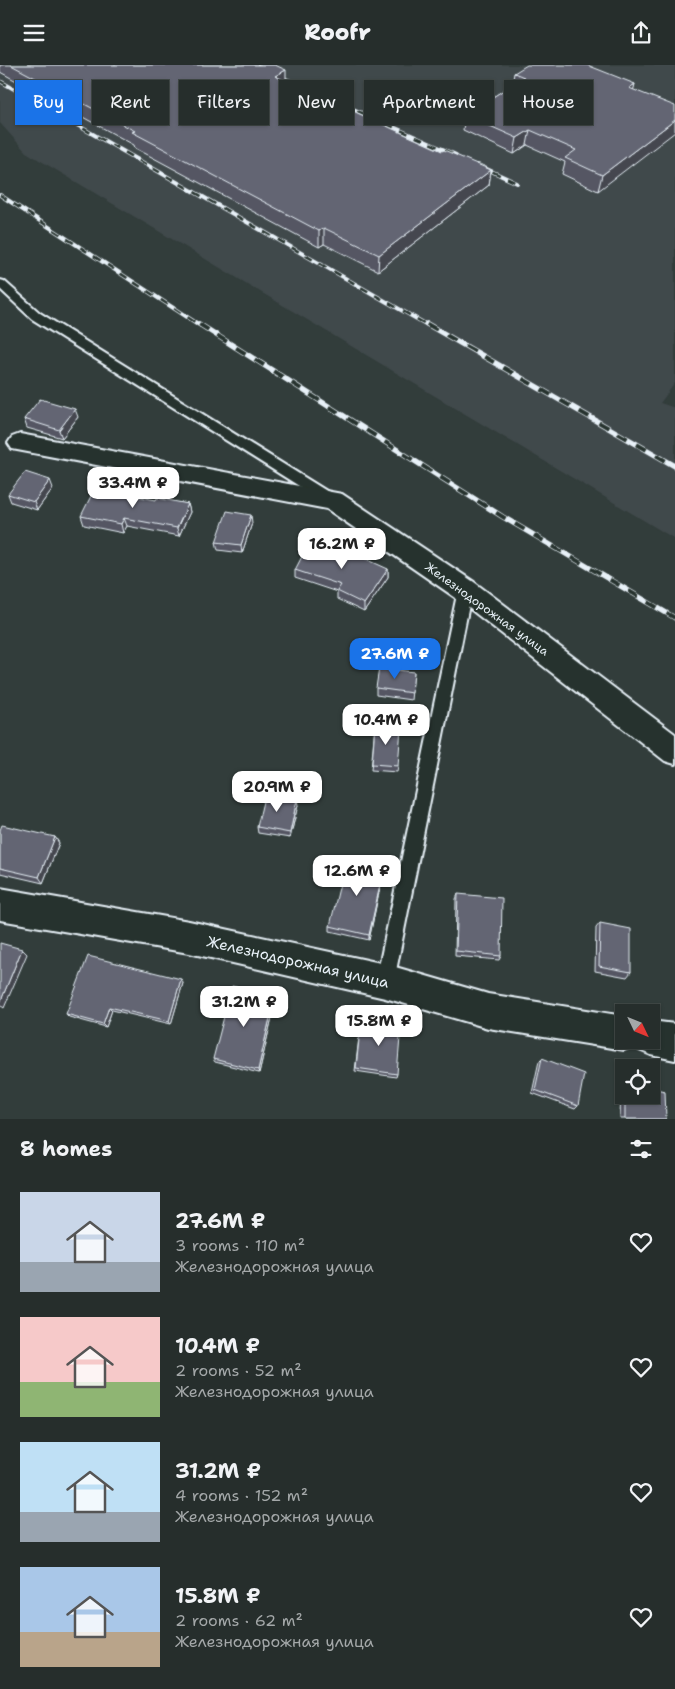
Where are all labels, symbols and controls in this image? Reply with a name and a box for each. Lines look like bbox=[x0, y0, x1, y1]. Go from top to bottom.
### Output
text: Roofr bbox=[304, 18, 371, 47]
icon: menu bbox=[20, 19, 48, 47]
icon: share bbox=[627, 19, 655, 47]
chip: Buy bbox=[15, 80, 82, 125]
chip: Rent bbox=[92, 80, 169, 125]
chip: Filters bbox=[179, 80, 269, 125]
chip: New bbox=[279, 80, 354, 125]
chip: Apartment bbox=[364, 80, 494, 125]
chip: House bbox=[504, 80, 593, 125]
pin: 33.4M ₽ bbox=[87, 467, 179, 509]
text: 33.4M ₽ bbox=[98, 472, 168, 493]
pin: 16.2M ₽ bbox=[296, 527, 388, 570]
text: 16.2M ₽ bbox=[309, 533, 375, 554]
street label: Железнодорожная улица bbox=[422, 559, 552, 660]
pin: 27.6M ₽ bbox=[349, 637, 441, 680]
text: 27.6M ₽ bbox=[361, 643, 429, 664]
pin: 10.4M ₽ bbox=[340, 703, 432, 746]
text: 10.4M ₽ bbox=[354, 709, 418, 730]
pin: 20.9M ₽ bbox=[231, 771, 323, 813]
text: 20.9M ₽ bbox=[243, 776, 311, 797]
pin: 12.6M ₽ bbox=[311, 855, 403, 897]
text: 12.6M ₽ bbox=[324, 860, 390, 881]
street label: Железнодорожная улица bbox=[205, 931, 392, 993]
pin: 31.2M ₽ bbox=[198, 985, 290, 1028]
text: 31.2M ₽ bbox=[211, 991, 277, 1012]
north arrow bbox=[615, 1004, 660, 1049]
map controls bbox=[615, 1004, 660, 1104]
pin: 15.8M ₽ bbox=[333, 1005, 425, 1047]
text: 15.8M ₽ bbox=[346, 1010, 412, 1031]
button: locate bbox=[615, 1059, 660, 1104]
text: 8 homes bbox=[20, 1135, 112, 1163]
icon: filters bbox=[627, 1135, 655, 1163]
text: 27.6M ₽ bbox=[175, 1207, 265, 1235]
icon: home bbox=[60, 1212, 120, 1272]
icon: heart bbox=[627, 1228, 655, 1256]
text: 3 rooms · 110 m² bbox=[175, 1235, 305, 1256]
text: Железнодорожная улица bbox=[175, 1256, 374, 1277]
text: 10.4M ₽ bbox=[175, 1332, 260, 1360]
icon: home bbox=[60, 1337, 120, 1397]
icon: heart bbox=[627, 1353, 655, 1381]
text: 2 rooms · 52 m² bbox=[175, 1360, 302, 1381]
text: Железнодорожная улица bbox=[175, 1381, 374, 1402]
text: 31.2M ₽ bbox=[175, 1457, 261, 1485]
icon: home bbox=[60, 1462, 120, 1522]
icon: heart bbox=[627, 1478, 655, 1506]
text: 4 rooms · 152 m² bbox=[175, 1485, 308, 1506]
text: Железнодорожная улица bbox=[175, 1506, 374, 1527]
text: 15.8M ₽ bbox=[175, 1582, 261, 1610]
icon: home bbox=[60, 1587, 120, 1647]
icon: heart bbox=[627, 1603, 655, 1631]
text: 2 rooms · 62 m² bbox=[175, 1610, 303, 1631]
text: Железнодорожная улица bbox=[175, 1631, 374, 1652]

